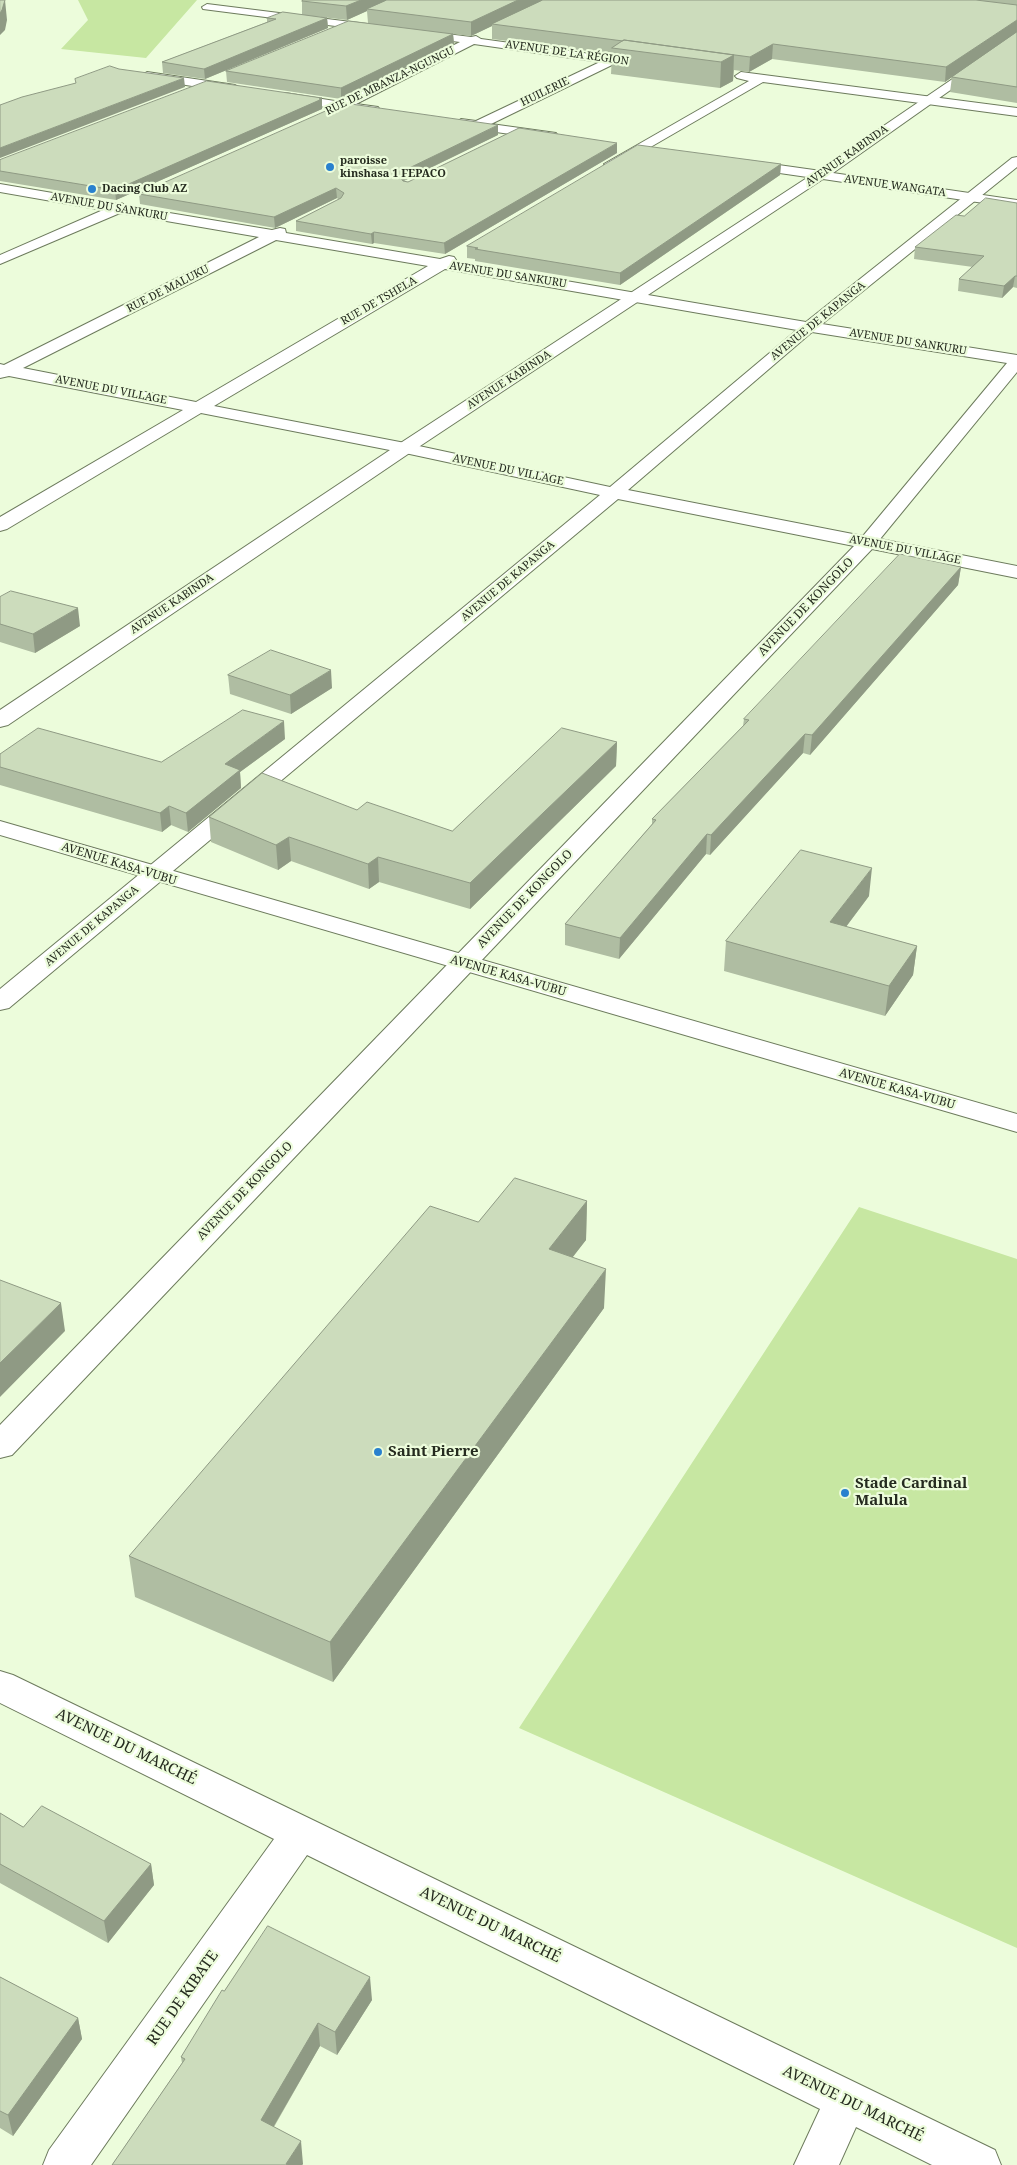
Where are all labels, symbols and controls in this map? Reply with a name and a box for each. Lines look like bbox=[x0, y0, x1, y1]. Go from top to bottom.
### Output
street label: AVENUE DE LA RÉGION bbox=[504, 38, 630, 68]
street label: RUE DE MBANZA-NGUNGU bbox=[323, 44, 457, 118]
street label: HUILERIE bbox=[519, 75, 571, 109]
street label: AVENUE KABINDA bbox=[803, 123, 891, 189]
place label: paroisse kinshasa 1 FEPACO bbox=[340, 154, 446, 180]
marker: paroisse kinshasa 1 FEPACO bbox=[324, 161, 336, 173]
street label: AVENUE WANGATA bbox=[843, 172, 947, 200]
place label: Dacing Club AZ bbox=[102, 182, 187, 196]
marker: Dacing Club AZ bbox=[86, 183, 98, 195]
street label: AVENUE DU SANKURU bbox=[50, 190, 168, 224]
street label: AVENUE DU SANKURU bbox=[449, 259, 567, 291]
street label: RUE DE MALUKU bbox=[125, 263, 211, 315]
street label: RUE DE TSHELA bbox=[339, 274, 419, 328]
street label: AVENUE DE KAPANGA bbox=[768, 279, 868, 363]
street label: AVENUE DU SANKURU bbox=[849, 326, 967, 358]
street label: AVENUE KABINDA bbox=[464, 348, 554, 412]
street label: AVENUE DU VILLAGE bbox=[54, 373, 168, 407]
street label: AVENUE DU VILLAGE bbox=[451, 452, 565, 488]
street label: AVENUE DU VILLAGE bbox=[848, 533, 962, 567]
street label: AVENUE DE KAPANGA bbox=[458, 538, 558, 624]
street label: AVENUE DE KONGOLO bbox=[755, 555, 857, 659]
street label: AVENUE KABINDA bbox=[128, 571, 216, 637]
street label: AVENUE KASA-VUBU bbox=[60, 840, 178, 888]
street label: AVENUE DE KONGOLO bbox=[474, 847, 576, 951]
street label: AVENUE DE KAPANGA bbox=[42, 883, 142, 969]
street label: AVENUE KASA-VUBU bbox=[448, 953, 568, 999]
street label: AVENUE KASA-VUBU bbox=[837, 1066, 957, 1112]
street label: AVENUE DE KONGOLO bbox=[194, 1139, 296, 1243]
place label: Saint Pierre bbox=[388, 1443, 479, 1461]
marker: Saint Pierre bbox=[372, 1446, 384, 1458]
place label: Stade Cardinal Malula bbox=[855, 1475, 967, 1510]
marker: Stade Cardinal Malula bbox=[839, 1487, 851, 1499]
street label: AVENUE DU MARCHÉ bbox=[53, 1705, 199, 1789]
street label: AVENUE DU MARCHÉ bbox=[417, 1883, 563, 1967]
street label: RUE DE KIBATE bbox=[144, 1947, 222, 2049]
street label: AVENUE DU MARCHÉ bbox=[780, 2062, 926, 2146]

